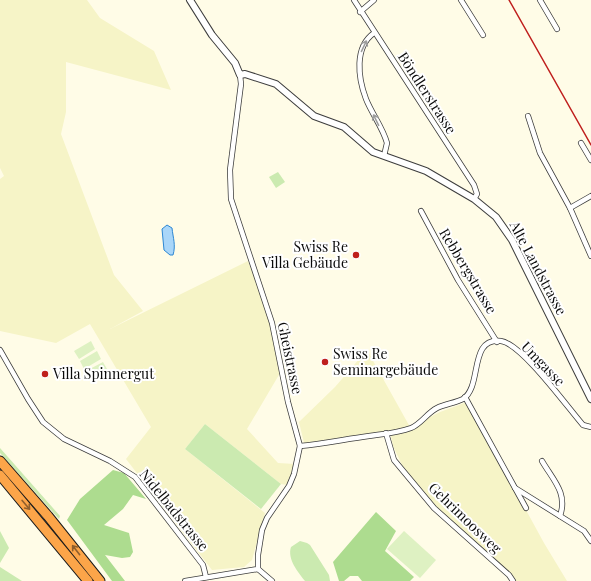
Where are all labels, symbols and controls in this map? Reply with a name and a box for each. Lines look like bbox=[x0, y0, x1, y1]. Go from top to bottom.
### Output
one-way arrow bbox=[361, 41, 368, 53]
street label: Böndlerstrasse bbox=[394, 48, 461, 137]
one-way arrow bbox=[372, 114, 379, 126]
street label: Alte Landstrasse bbox=[505, 216, 571, 318]
street label: Rebbergstrasse bbox=[435, 224, 501, 317]
place label: Swiss Re Villa Gebäude bbox=[261, 237, 348, 272]
marker: Swiss Re Villa Gebäude bbox=[351, 250, 361, 260]
street label: Gheistrasse bbox=[274, 320, 307, 396]
street label: Umgasse bbox=[517, 337, 569, 390]
place label: Swiss Re Seminargebäude bbox=[333, 344, 438, 379]
marker: Swiss Re Seminargebäude bbox=[320, 357, 330, 367]
place label: Villa Spinnergut bbox=[52, 364, 155, 383]
marker: Villa Spinnergut bbox=[40, 369, 50, 379]
street label: Nidelbadstrasse bbox=[136, 465, 213, 555]
street label: Gehrimoosweg bbox=[425, 478, 506, 558]
one-way arrow bbox=[21, 499, 30, 510]
one-way arrow bbox=[72, 545, 80, 556]

